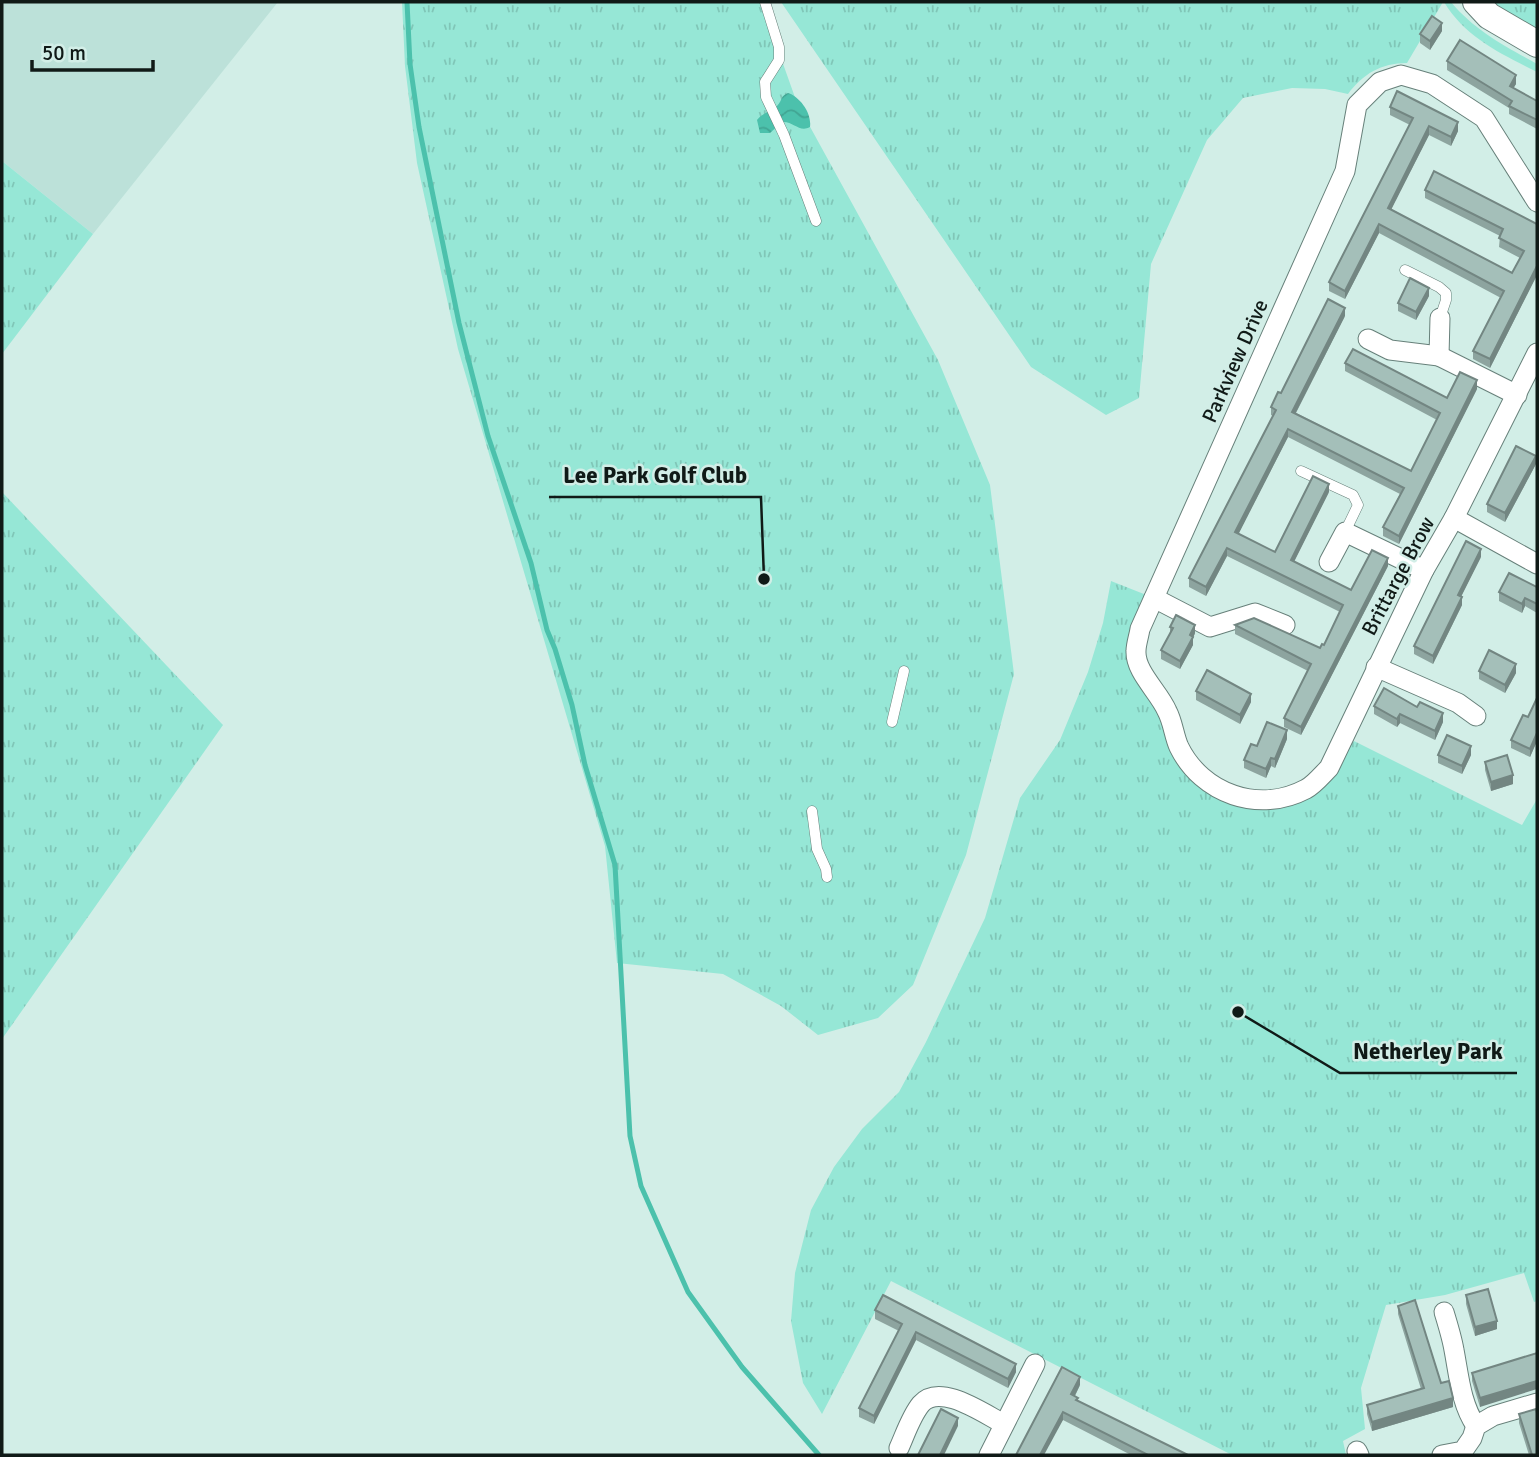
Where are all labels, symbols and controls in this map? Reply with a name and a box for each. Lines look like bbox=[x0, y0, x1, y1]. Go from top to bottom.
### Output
scale bar bbox=[32, 28, 152, 72]
text: 50 m bbox=[42, 40, 86, 66]
street label: Parkview Drive bbox=[1196, 295, 1274, 427]
callout: Lee Park Golf Club bbox=[549, 453, 761, 497]
text: Lee Park Golf Club bbox=[563, 461, 747, 490]
street label: Brittarge Brow bbox=[1356, 512, 1440, 640]
callout: Netherley Park bbox=[1340, 1029, 1517, 1073]
text: Netherley Park bbox=[1353, 1037, 1503, 1066]

